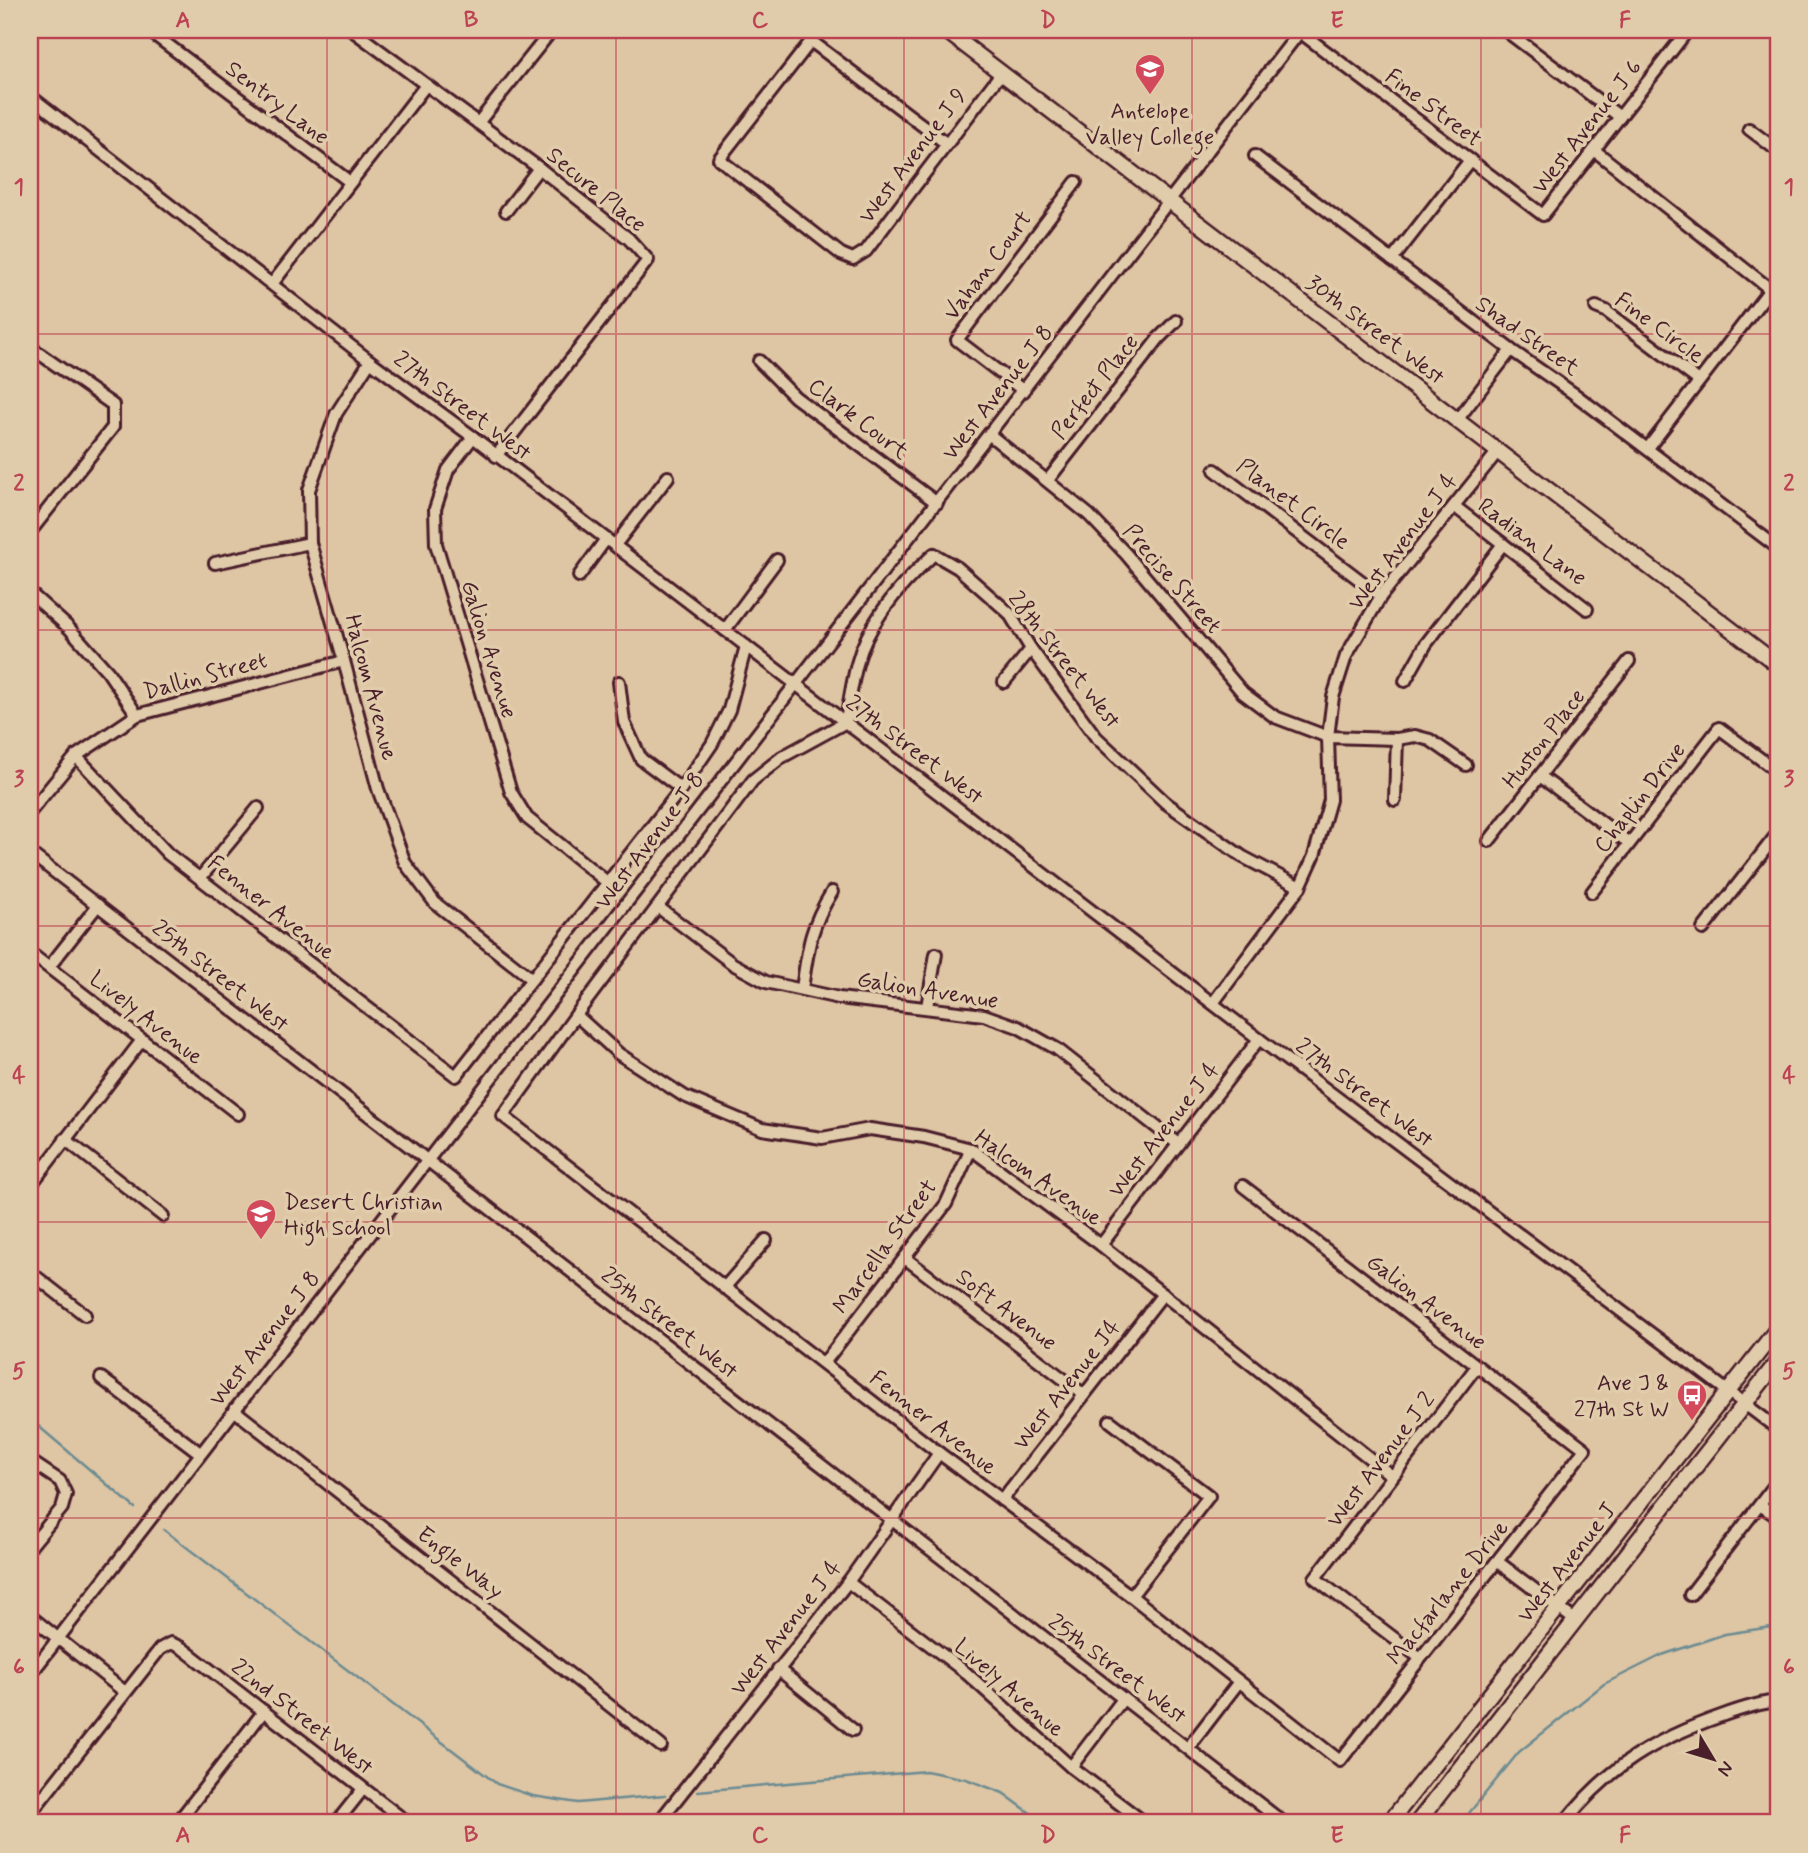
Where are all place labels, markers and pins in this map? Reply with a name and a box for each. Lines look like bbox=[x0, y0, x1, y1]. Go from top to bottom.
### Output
school or university icon: Antelope Valley College bbox=[1133, 52, 1167, 96]
place label: Antelope Valley College bbox=[1085, 97, 1215, 155]
place label: Desert Christian High School bbox=[284, 1188, 443, 1246]
school or university icon: Desert Christian High School bbox=[244, 1197, 278, 1241]
place label: Ave J & 27th St W bbox=[1574, 1369, 1669, 1425]
bus stop icon: Ave J & 27th St W bbox=[1675, 1378, 1709, 1422]

